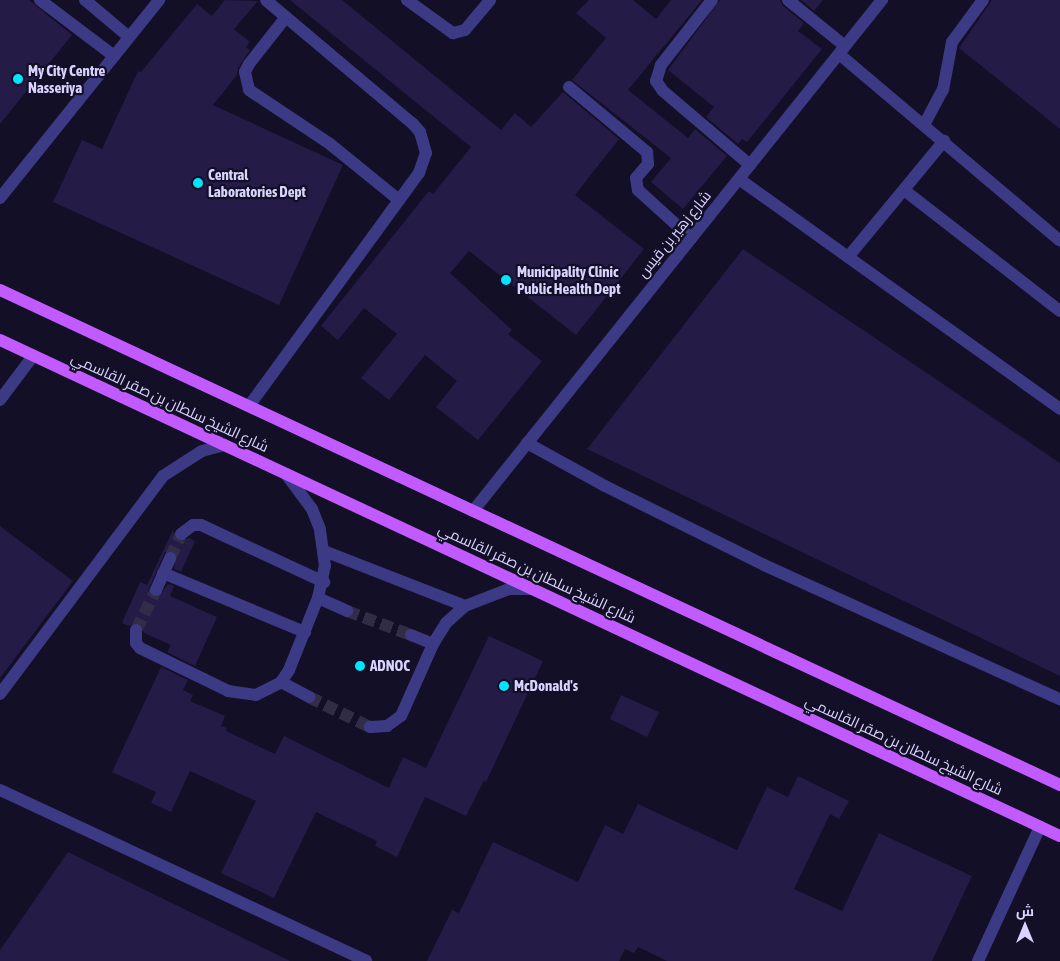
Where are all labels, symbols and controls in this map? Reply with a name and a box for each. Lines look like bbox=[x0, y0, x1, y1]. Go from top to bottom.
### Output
place label: My City Centre Nasseriya bbox=[28, 61, 105, 96]
marker: My City Centre Nasseriya bbox=[12, 73, 24, 85]
place label: Central Laboratories Dept bbox=[208, 165, 306, 200]
marker: Central Laboratories Dept bbox=[192, 177, 204, 189]
street label: شارع زهير بن قيس bbox=[633, 187, 715, 281]
place label: Municipality Clinic Public Health Dept bbox=[517, 262, 620, 297]
marker: Municipality Clinic Public Health Dept bbox=[499, 273, 513, 287]
street label: شارع الشيخ سلطان بن صقر القاسمي bbox=[68, 348, 272, 456]
street label: شارع الشيخ سلطان بن صقر القاسمي bbox=[435, 519, 639, 627]
place label: ADNOC bbox=[370, 657, 410, 675]
marker: ADNOC bbox=[354, 660, 366, 672]
place label: McDonald's bbox=[514, 677, 578, 695]
marker: McDonald's bbox=[498, 680, 510, 692]
street label: شارع الشيخ سلطان بن صقر القاسمي bbox=[802, 691, 1006, 799]
north arrow bbox=[1000, 901, 1050, 951]
text: ش bbox=[1016, 903, 1034, 919]

